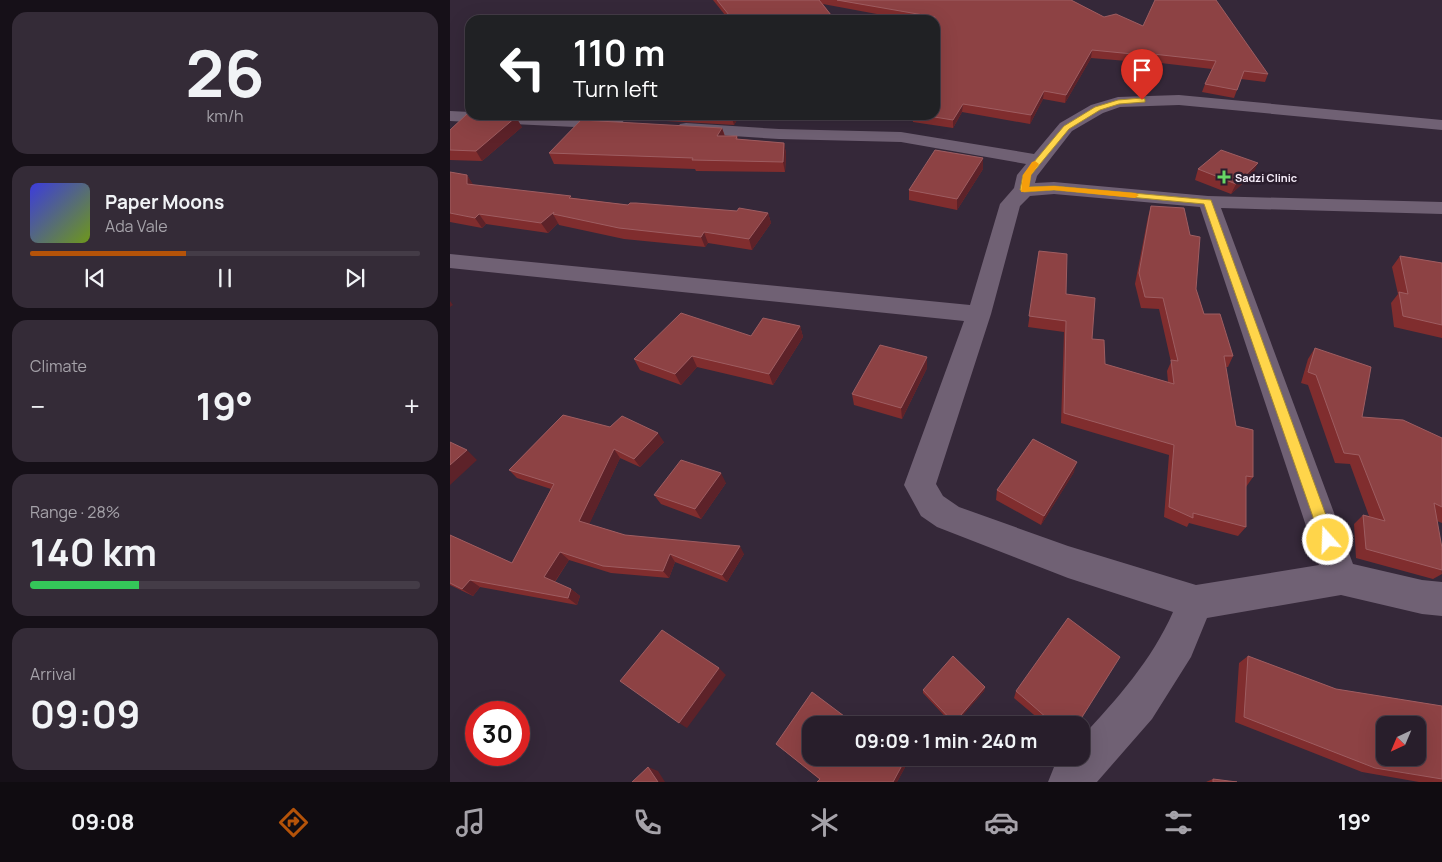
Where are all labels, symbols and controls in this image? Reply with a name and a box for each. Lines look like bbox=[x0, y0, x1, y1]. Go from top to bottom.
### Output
text: 26 bbox=[185, 28, 265, 117]
text: 110 m bbox=[573, 29, 665, 77]
icon: left bbox=[490, 35, 555, 100]
pin bbox=[1121, 49, 1163, 100]
icon: arrive bbox=[1128, 56, 1156, 84]
text: Turn left bbox=[573, 74, 658, 104]
text: km/h bbox=[206, 105, 244, 127]
marker: Sadzi Clinic bbox=[1217, 170, 1231, 184]
place label: Sadzi Clinic bbox=[1235, 170, 1297, 185]
text: Paper Moons bbox=[105, 189, 224, 215]
text: Ada Vale bbox=[105, 215, 168, 237]
icon: previous bbox=[81, 264, 109, 292]
icon: pause bbox=[211, 264, 239, 292]
icon: next bbox=[341, 264, 369, 292]
text: Climate bbox=[30, 355, 87, 377]
text: 19° bbox=[196, 379, 253, 431]
text: − bbox=[30, 387, 45, 425]
text: + bbox=[404, 387, 420, 425]
text: Range · 28% bbox=[30, 501, 120, 523]
position arrow bbox=[1301, 513, 1353, 565]
text: 140 km bbox=[30, 525, 157, 577]
text: Arrival bbox=[30, 663, 76, 685]
text: 09:09 bbox=[30, 687, 140, 739]
speed limit sign: 30 bbox=[465, 701, 530, 766]
north arrow bbox=[1376, 716, 1426, 766]
map controls bbox=[1376, 716, 1426, 766]
text: 09:09 · 1 min · 240 m bbox=[855, 728, 1037, 754]
icon: directions bbox=[276, 805, 311, 840]
icon: music bbox=[453, 805, 488, 840]
icon: phone bbox=[630, 805, 665, 840]
icon: climate bbox=[807, 805, 842, 840]
icon: car bbox=[984, 805, 1019, 840]
icon: filters bbox=[1161, 805, 1196, 840]
text: 09:08 bbox=[71, 807, 135, 837]
text: 19° bbox=[1338, 807, 1371, 837]

